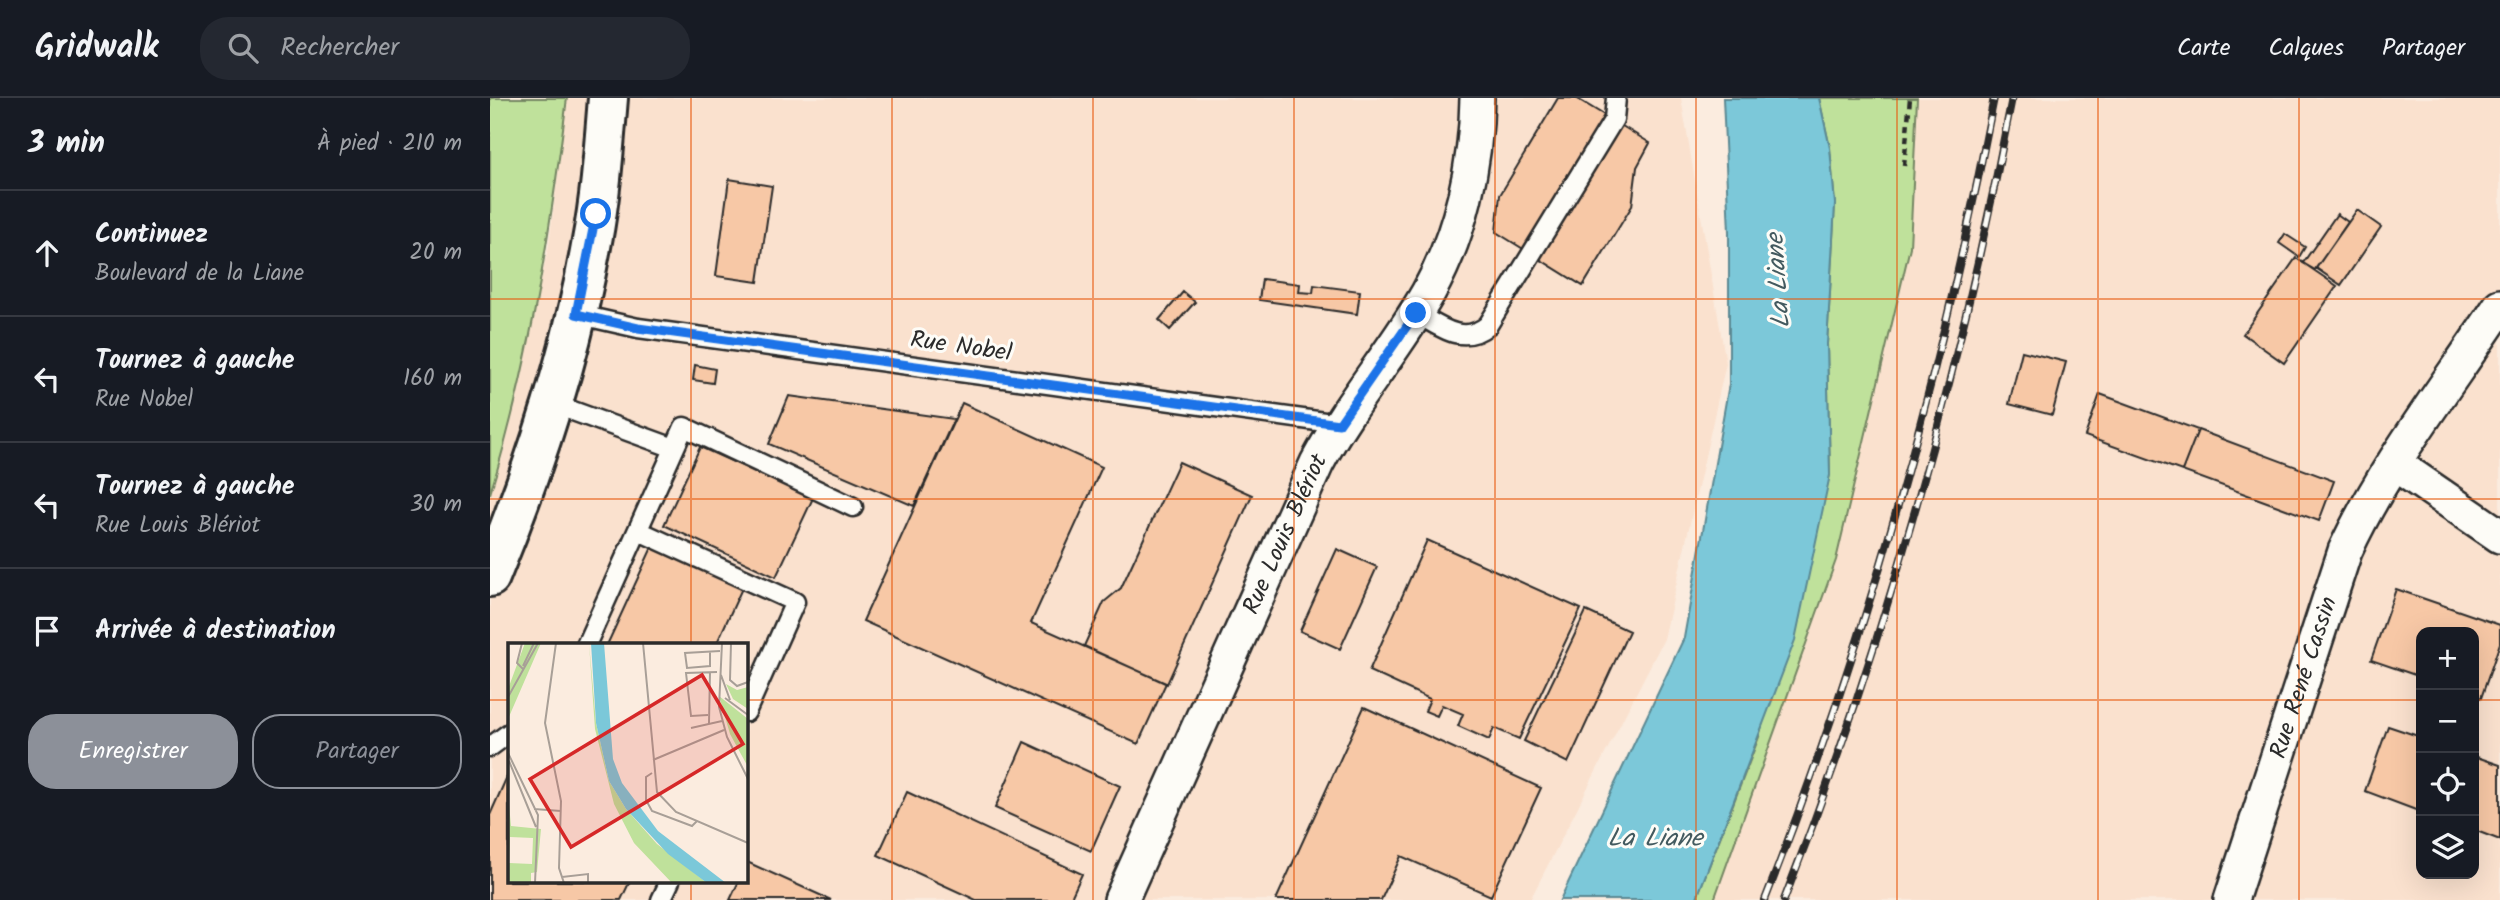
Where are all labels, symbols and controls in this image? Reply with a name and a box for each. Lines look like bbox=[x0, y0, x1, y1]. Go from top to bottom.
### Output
search box bbox=[200, 17, 690, 80]
text: Gridwalk bbox=[35, 22, 158, 75]
text: Rechercher bbox=[280, 27, 399, 69]
icon: search bbox=[224, 29, 262, 67]
text: Carte bbox=[2177, 29, 2231, 68]
text: Calques bbox=[2269, 29, 2344, 68]
text: Partager bbox=[2382, 29, 2465, 68]
text: 3 min bbox=[28, 120, 105, 168]
text: À pied · 210 m bbox=[317, 126, 462, 162]
route start bbox=[580, 198, 611, 229]
text: Continuez bbox=[95, 214, 208, 256]
water label: La Liane bbox=[1755, 230, 1803, 330]
icon: ahead bbox=[28, 234, 66, 272]
text: 20 m bbox=[410, 235, 462, 271]
text: Boulevard de la Liane bbox=[95, 256, 304, 292]
route end bbox=[1400, 297, 1431, 328]
street label: Rue Nobel bbox=[908, 321, 1015, 373]
text: Tournez à gauche bbox=[95, 340, 295, 382]
icon: left bbox=[28, 360, 66, 398]
text: 160 m bbox=[403, 361, 462, 397]
text: Rue Nobel bbox=[95, 382, 193, 418]
street label: Rue Louis Blériot bbox=[1232, 446, 1338, 621]
text: Tournez à gauche bbox=[95, 466, 295, 508]
icon: left bbox=[28, 486, 66, 524]
text: 30 m bbox=[410, 487, 462, 523]
text: Rue Louis Blériot bbox=[95, 508, 260, 544]
street label: Rue René Cassin bbox=[2259, 591, 2348, 764]
text: Arrivée à destination bbox=[95, 610, 336, 652]
icon: arrive bbox=[28, 612, 66, 650]
map controls bbox=[2416, 627, 2479, 879]
button: + bbox=[2416, 627, 2479, 690]
inset map bbox=[508, 643, 747, 883]
button: − bbox=[2416, 690, 2479, 753]
button: Enregistrer bbox=[28, 714, 238, 789]
button: Partager bbox=[252, 714, 462, 789]
button: locate bbox=[2416, 753, 2479, 816]
button: layers bbox=[2416, 816, 2479, 879]
water label: La Liane bbox=[1608, 818, 1705, 860]

